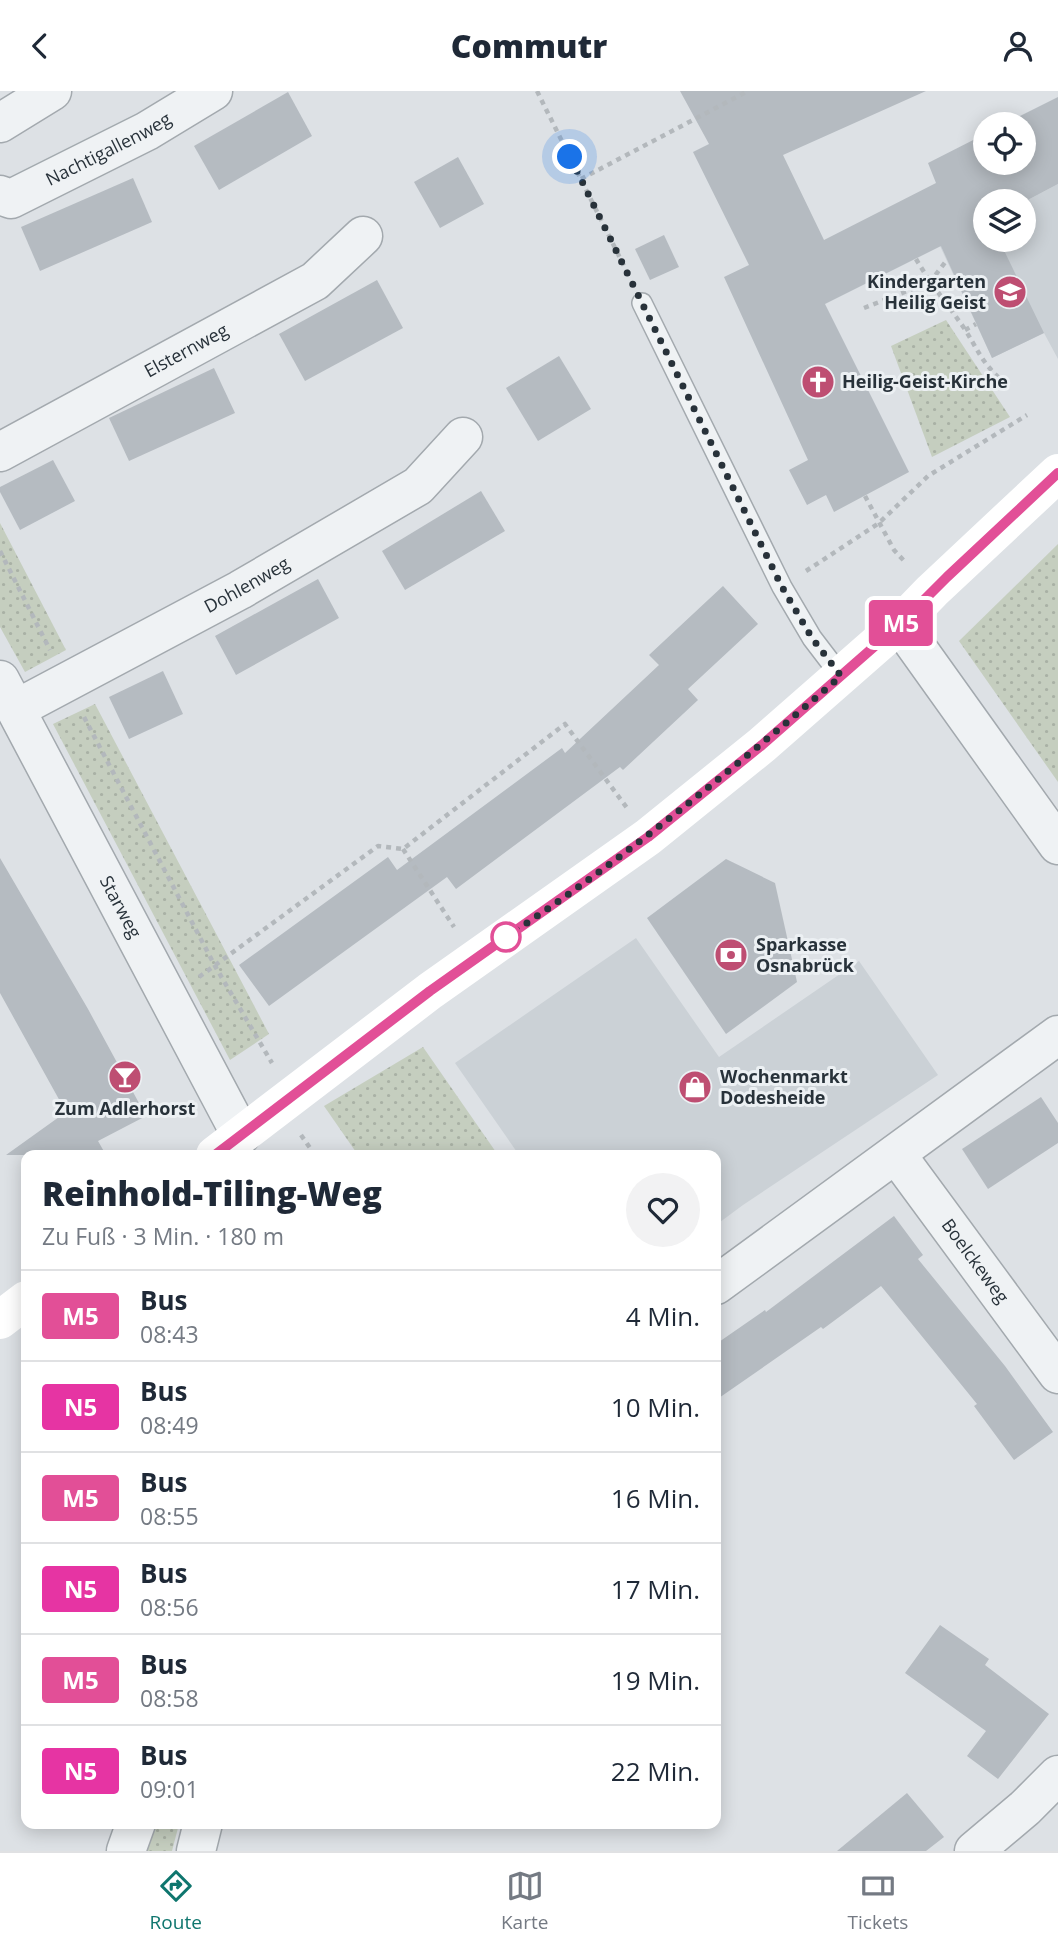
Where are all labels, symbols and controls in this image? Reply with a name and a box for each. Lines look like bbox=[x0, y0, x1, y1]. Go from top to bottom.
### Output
text: Commutr bbox=[451, 24, 607, 67]
icon: back bbox=[21, 27, 59, 65]
icon: person bbox=[999, 27, 1037, 65]
street label: Nachtigallenweg bbox=[41, 106, 175, 191]
map controls bbox=[973, 112, 1036, 252]
button: locate bbox=[973, 112, 1036, 175]
your location bbox=[552, 139, 587, 174]
button: layers bbox=[973, 189, 1036, 252]
place label: Kindergarten Heilig Geist bbox=[867, 269, 986, 314]
school or university icon: Kindergarten Heilig Geist bbox=[991, 273, 1029, 311]
street label: Elsternweg bbox=[140, 317, 232, 382]
church icon: Heilig-Geist-Kirche bbox=[799, 363, 837, 401]
place label: Heilig-Geist-Kirche bbox=[842, 369, 1008, 393]
street label: Dohlenweg bbox=[200, 551, 294, 618]
line badge: M5 bbox=[870, 600, 932, 646]
text: M5 bbox=[883, 606, 919, 639]
street label: Starweg bbox=[95, 871, 148, 942]
unlabelled marker bbox=[491, 922, 521, 952]
place label: Sparkasse Osnabrück bbox=[756, 932, 855, 977]
bank icon: Sparkasse Osnabrück bbox=[712, 936, 750, 974]
bar icon: Zum Adlerhorst bbox=[106, 1058, 144, 1096]
place label: Wochenmarkt Dodesheide bbox=[720, 1064, 848, 1109]
shop icon: Wochenmarkt Dodesheide bbox=[676, 1068, 714, 1106]
place label: Zum Adlerhorst bbox=[55, 1096, 195, 1120]
text: Reinhold-Tiling-Weg bbox=[42, 1171, 382, 1216]
button: heart bbox=[626, 1173, 700, 1247]
street label: Boelckeweg bbox=[937, 1213, 1015, 1308]
text: Zu Fuß · 3 Min. · 180 m bbox=[42, 1220, 284, 1252]
text: Bus bbox=[140, 1282, 187, 1318]
text: 4 Min. bbox=[626, 1298, 700, 1334]
text: M5 bbox=[62, 1299, 99, 1332]
text: 08:43 bbox=[140, 1318, 199, 1350]
text: Bus bbox=[140, 1373, 187, 1409]
text: 10 Min. bbox=[611, 1389, 700, 1425]
text: N5 bbox=[64, 1390, 97, 1423]
text: 08:49 bbox=[140, 1409, 199, 1441]
text: Bus bbox=[140, 1464, 187, 1500]
text: 16 Min. bbox=[611, 1480, 700, 1516]
text: M5 bbox=[62, 1481, 99, 1514]
text: 08:55 bbox=[140, 1500, 199, 1532]
text: Bus bbox=[140, 1555, 187, 1591]
text: 17 Min. bbox=[611, 1571, 700, 1607]
text: N5 bbox=[64, 1572, 97, 1605]
text: 08:56 bbox=[140, 1591, 199, 1623]
text: Bus bbox=[140, 1646, 187, 1682]
text: 19 Min. bbox=[611, 1662, 700, 1698]
text: M5 bbox=[62, 1663, 99, 1696]
text: 08:58 bbox=[140, 1682, 199, 1714]
text: Bus bbox=[140, 1737, 187, 1773]
text: 22 Min. bbox=[611, 1753, 700, 1789]
text: N5 bbox=[64, 1754, 97, 1787]
text: 09:01 bbox=[140, 1773, 199, 1805]
tab: Route bbox=[150, 1867, 202, 1935]
tab: Karte bbox=[501, 1867, 548, 1935]
tab: Tickets bbox=[848, 1867, 908, 1935]

